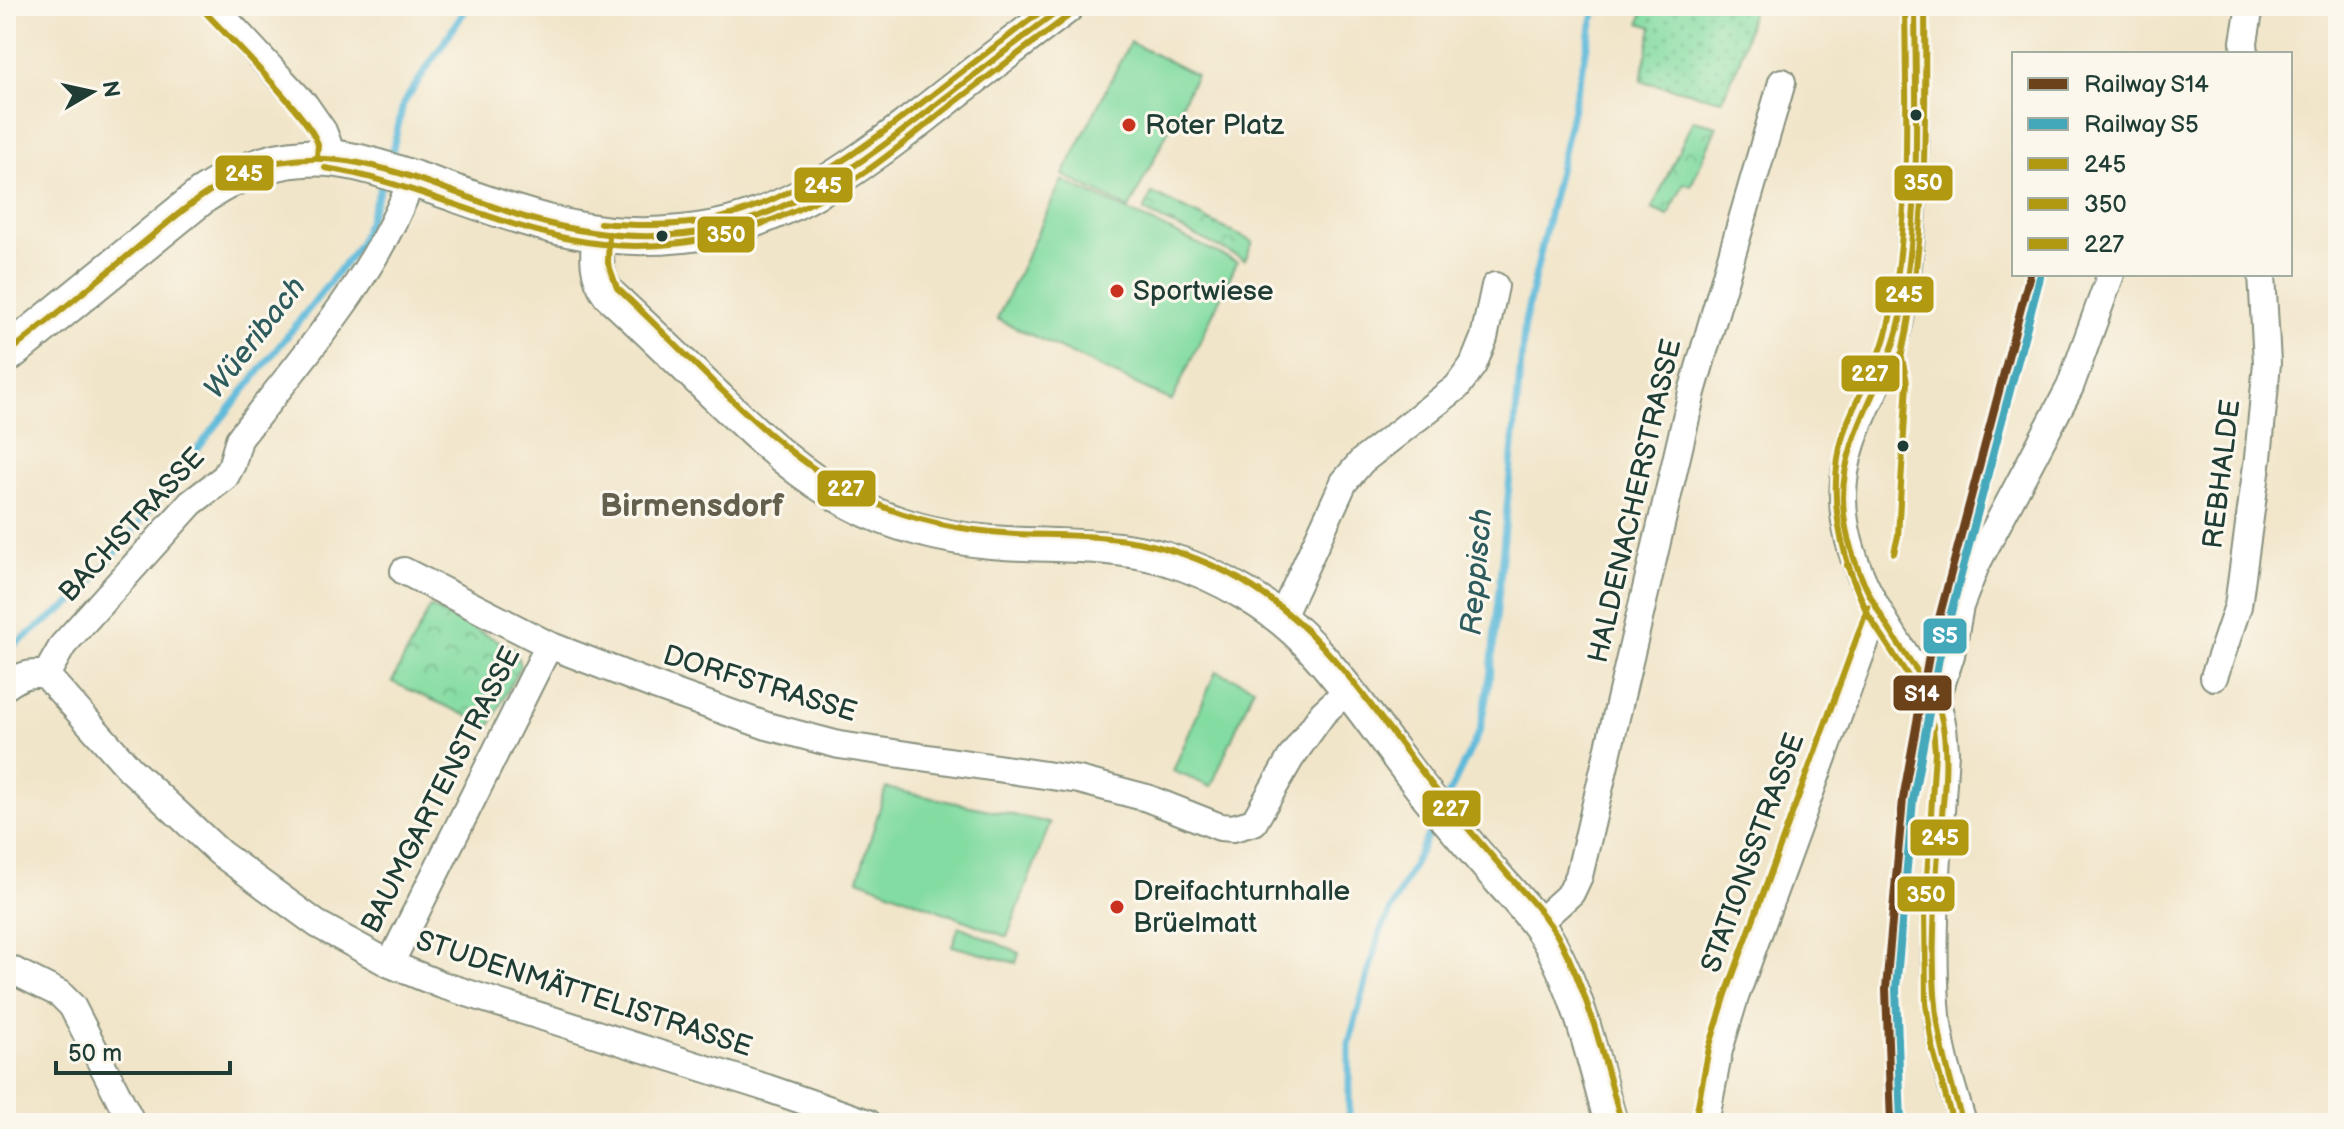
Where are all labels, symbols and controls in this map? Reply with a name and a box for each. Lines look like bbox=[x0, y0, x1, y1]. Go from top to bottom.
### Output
north arrow bbox=[52, 52, 132, 132]
legend bbox=[2012, 52, 2292, 276]
text: Railway S14 bbox=[2084, 70, 2209, 99]
text: N bbox=[96, 79, 125, 99]
unlabelled marker bbox=[1908, 107, 1924, 123]
place label: Roter Platz bbox=[1145, 109, 1285, 142]
text: Railway S5 bbox=[2084, 110, 2199, 139]
marker: Roter Platz bbox=[1120, 116, 1138, 134]
text: 245 bbox=[2084, 150, 2126, 179]
line badge: 245 bbox=[214, 154, 275, 192]
text: 245 bbox=[225, 161, 263, 188]
line badge: 350 bbox=[1893, 164, 1954, 202]
line badge: 245 bbox=[793, 166, 854, 204]
text: 350 bbox=[1903, 170, 1943, 197]
text: 245 bbox=[804, 173, 842, 200]
text: 350 bbox=[2084, 190, 2127, 219]
line badge: 350 bbox=[696, 215, 756, 254]
text: 350 bbox=[706, 222, 746, 249]
unlabelled marker bbox=[654, 228, 670, 244]
text: 227 bbox=[2084, 230, 2124, 259]
water label: Wüeribach bbox=[196, 270, 314, 406]
place label: Sportwiese bbox=[1133, 275, 1274, 308]
line badge: 245 bbox=[1874, 275, 1935, 314]
marker: Sportwiese bbox=[1108, 282, 1126, 300]
text: 245 bbox=[1885, 282, 1923, 309]
street label: HALDENACHERSTRASSE bbox=[1582, 336, 1688, 666]
line badge: 227 bbox=[1840, 354, 1901, 393]
text: 227 bbox=[1851, 361, 1889, 388]
street label: REBHALDE bbox=[2196, 398, 2248, 550]
unlabelled marker bbox=[1895, 438, 1911, 454]
street label: BACHSTRASSE bbox=[52, 441, 212, 609]
line badge: 227 bbox=[816, 469, 877, 508]
text: 227 bbox=[827, 476, 865, 503]
district label: Birmensdorf bbox=[600, 487, 785, 526]
water label: Reppisch bbox=[1454, 507, 1500, 637]
line badge: S5 bbox=[1922, 617, 1968, 655]
text: S5 bbox=[1932, 623, 1958, 650]
street label: DORFSTRASSE bbox=[659, 639, 861, 729]
street label: BAUMGARTENSTRASSE bbox=[354, 641, 528, 939]
line badge: S14 bbox=[1892, 674, 1953, 712]
text: S14 bbox=[1904, 681, 1940, 708]
street label: STATIONSSTRASSE bbox=[1694, 729, 1812, 977]
line badge: 227 bbox=[1421, 789, 1482, 828]
text: 227 bbox=[1432, 796, 1470, 823]
line badge: 245 bbox=[1909, 818, 1970, 857]
text: 245 bbox=[1921, 825, 1959, 852]
place label: Dreifachturnhalle Brüelmatt bbox=[1133, 875, 1350, 940]
line badge: 350 bbox=[1896, 875, 1956, 913]
text: 350 bbox=[1906, 882, 1946, 909]
marker: Dreifachturnhalle Brüelmatt bbox=[1108, 898, 1126, 916]
street label: STUDENMÄTTELISTRASSE bbox=[412, 924, 756, 1064]
scale bar bbox=[56, 1025, 230, 1075]
text: 50 m bbox=[68, 1039, 122, 1068]

